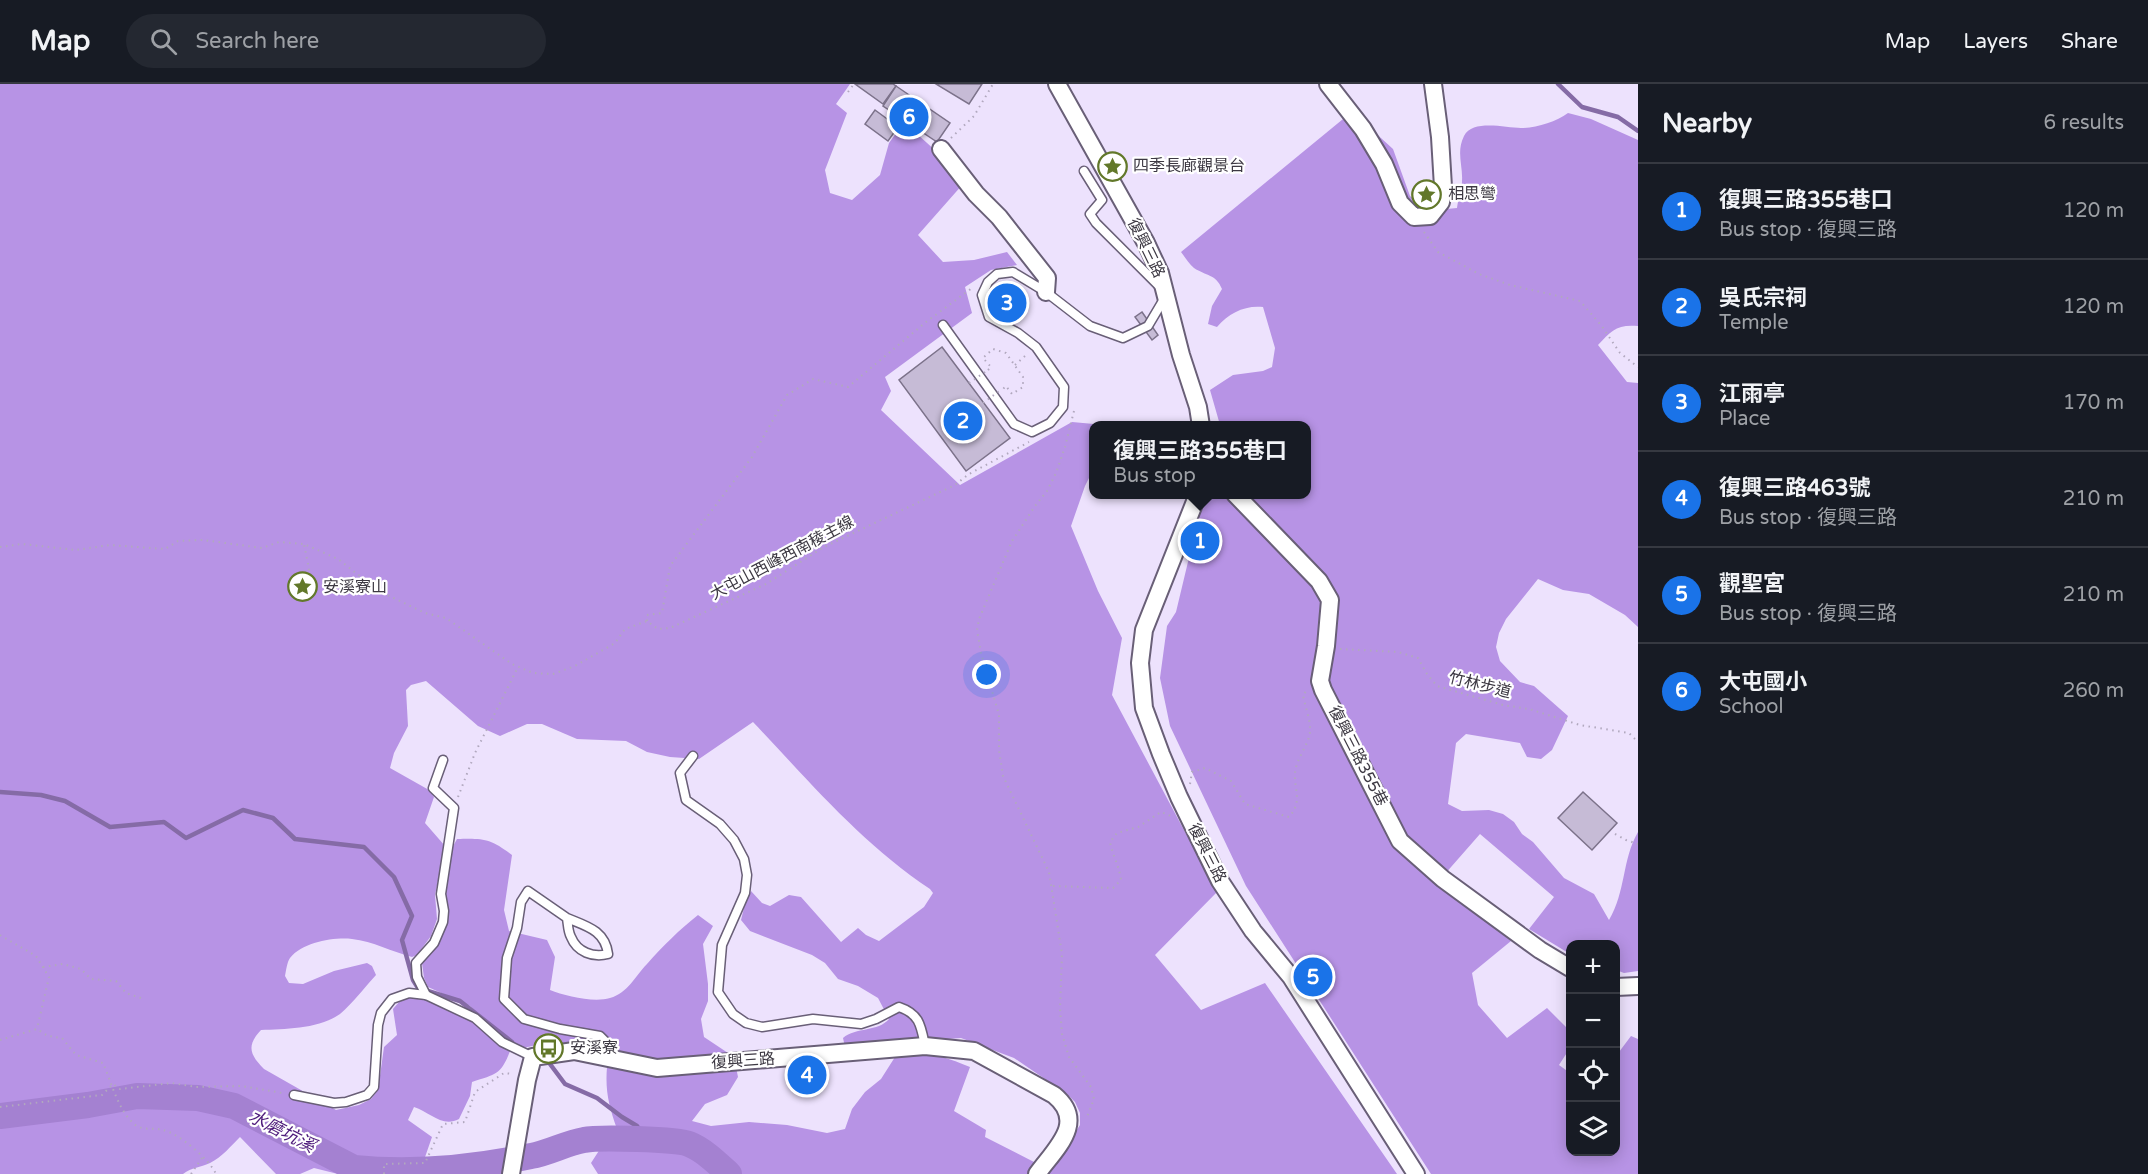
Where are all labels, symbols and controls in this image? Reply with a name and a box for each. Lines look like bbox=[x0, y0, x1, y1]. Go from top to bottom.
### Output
search box bbox=[126, 14, 546, 68]
text: Map bbox=[30, 24, 90, 58]
icon: search bbox=[147, 25, 180, 58]
text: Search here bbox=[195, 28, 319, 54]
text: Map bbox=[1885, 29, 1930, 54]
text: Layers bbox=[1963, 29, 2028, 54]
text: Share bbox=[2061, 29, 2118, 54]
pin: 6 bbox=[890, 94, 928, 140]
text: Nearby bbox=[1662, 108, 1752, 139]
text: 6 results bbox=[2044, 111, 2124, 135]
place icon: 四季長廊觀景台 bbox=[1096, 150, 1128, 182]
place label: 四季長廊觀景台 bbox=[1133, 156, 1245, 176]
place icon: 相思彎 bbox=[1411, 178, 1443, 210]
place label: 相思彎 bbox=[1448, 184, 1496, 204]
text: 復興三路355巷口 bbox=[1719, 187, 1892, 213]
text: 1 bbox=[1675, 199, 1688, 223]
text: 120 m bbox=[2063, 199, 2124, 223]
street label: 復興三路 bbox=[1123, 215, 1169, 281]
text: Bus stop · 復興三路 bbox=[1719, 218, 1897, 242]
pin: 3 bbox=[988, 280, 1026, 326]
text: 吳氏宗祠 bbox=[1719, 285, 1807, 311]
text: 2 bbox=[1675, 295, 1688, 319]
text: 120 m bbox=[2063, 295, 2124, 319]
text: Temple bbox=[1719, 311, 1789, 335]
text: 江雨亭 bbox=[1719, 381, 1785, 407]
text: 3 bbox=[1675, 391, 1688, 415]
text: 170 m bbox=[2063, 391, 2124, 415]
pin: 2 bbox=[944, 398, 982, 444]
text: Place bbox=[1719, 407, 1770, 431]
popup bbox=[1089, 421, 1311, 499]
text: 復興三路355巷口 bbox=[1113, 438, 1287, 464]
text: Bus stop bbox=[1113, 464, 1196, 488]
text: 復興三路463號 bbox=[1719, 475, 1870, 501]
text: 4 bbox=[1675, 487, 1688, 511]
text: 210 m bbox=[2063, 487, 2124, 511]
text: Bus stop · 復興三路 bbox=[1719, 506, 1897, 530]
street label: 大屯山西峰西南稜主線 bbox=[707, 512, 857, 604]
pin: 1 bbox=[1180, 518, 1220, 564]
place icon: 安溪寮山 bbox=[286, 571, 318, 603]
text: 觀聖宮 bbox=[1719, 571, 1785, 597]
place label: 安溪寮山 bbox=[323, 577, 387, 597]
text: 5 bbox=[1675, 583, 1688, 607]
text: 210 m bbox=[2063, 583, 2124, 607]
text: Bus stop · 復興三路 bbox=[1719, 602, 1897, 626]
your location bbox=[972, 660, 1001, 689]
street label: 竹林步道 bbox=[1447, 668, 1513, 702]
text: 大屯國小 bbox=[1719, 669, 1807, 695]
text: 6 bbox=[1675, 679, 1688, 703]
text: 260 m bbox=[2063, 679, 2124, 703]
text: School bbox=[1719, 695, 1783, 719]
street label: 復興三路355巷 bbox=[1324, 702, 1392, 810]
street label: 復興三路 bbox=[1184, 820, 1230, 886]
map controls bbox=[1566, 940, 1620, 1156]
button: + bbox=[1566, 940, 1620, 994]
pin: 5 bbox=[1294, 954, 1332, 1000]
button: − bbox=[1566, 994, 1620, 1048]
bus stop icon: 安溪寮 bbox=[533, 1032, 565, 1064]
place label: 安溪寮 bbox=[570, 1038, 618, 1058]
button: locate bbox=[1566, 1048, 1620, 1102]
street label: 復興三路 bbox=[710, 1049, 776, 1073]
pin: 4 bbox=[788, 1052, 826, 1098]
button: layers bbox=[1566, 1102, 1620, 1156]
water label: 水磨坑溪 bbox=[245, 1105, 322, 1159]

